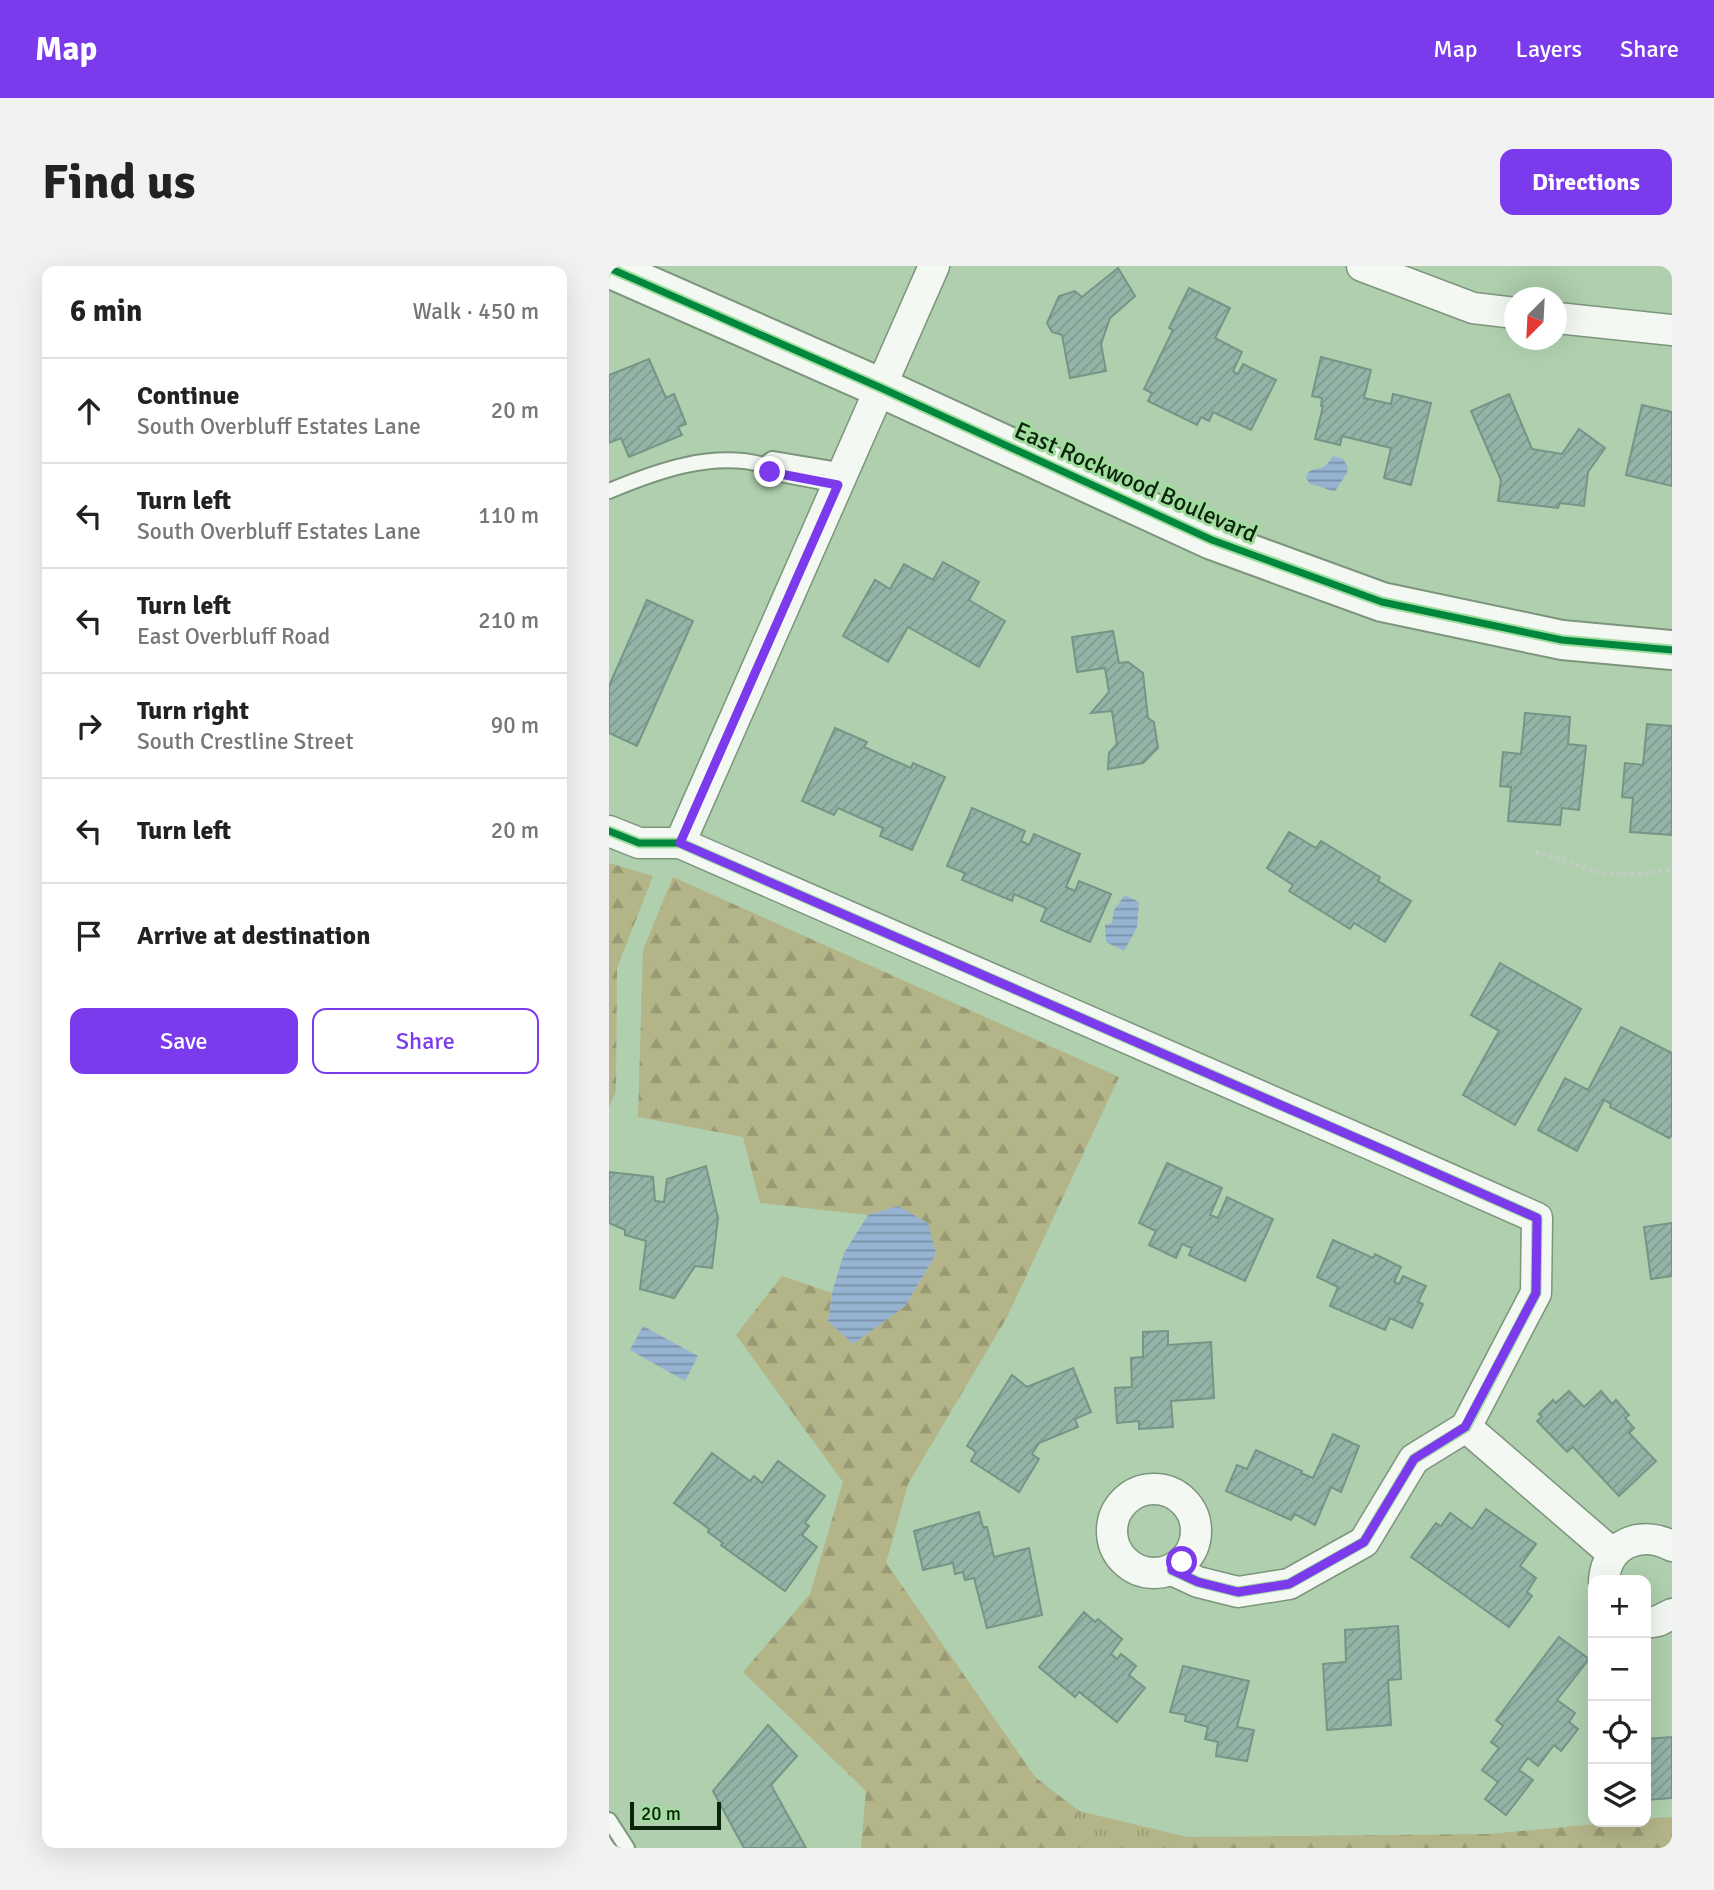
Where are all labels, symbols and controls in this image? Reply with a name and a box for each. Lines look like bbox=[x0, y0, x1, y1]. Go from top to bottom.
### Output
text: Map bbox=[35, 29, 97, 70]
text: Map bbox=[1433, 34, 1478, 64]
text: Layers bbox=[1516, 34, 1582, 64]
text: Share bbox=[1620, 34, 1679, 64]
button: Directions bbox=[1500, 149, 1672, 215]
text: Find us bbox=[42, 152, 195, 212]
north arrow bbox=[1504, 287, 1567, 350]
text: 6 min bbox=[70, 293, 142, 330]
text: Walk · 450 m bbox=[413, 297, 539, 326]
text: Continue bbox=[137, 380, 239, 412]
icon: ahead bbox=[70, 392, 108, 430]
text: 20 m bbox=[491, 396, 539, 425]
text: South Overbluff Estates Lane bbox=[137, 412, 421, 441]
street label: East Rockwood Boulevard bbox=[1010, 415, 1262, 549]
route end bbox=[754, 456, 785, 487]
text: Turn left bbox=[137, 485, 231, 517]
icon: left bbox=[70, 497, 108, 535]
text: 110 m bbox=[478, 501, 539, 530]
text: South Overbluff Estates Lane bbox=[137, 517, 421, 546]
text: Turn left bbox=[137, 590, 231, 622]
icon: left bbox=[70, 602, 108, 640]
text: 210 m bbox=[478, 606, 539, 635]
text: East Overbluff Road bbox=[137, 622, 330, 651]
text: Turn right bbox=[137, 695, 249, 727]
icon: right bbox=[70, 707, 108, 745]
text: 90 m bbox=[491, 711, 539, 740]
text: South Crestline Street bbox=[137, 727, 353, 756]
icon: left bbox=[70, 812, 108, 850]
text: Turn left bbox=[137, 815, 231, 847]
text: 20 m bbox=[491, 816, 539, 845]
icon: arrive bbox=[70, 917, 108, 955]
text: Arrive at destination bbox=[137, 920, 370, 952]
button: Save bbox=[70, 1008, 298, 1074]
button: Share bbox=[312, 1008, 539, 1074]
route start bbox=[1166, 1546, 1197, 1577]
map controls bbox=[1588, 1575, 1651, 1827]
button: + bbox=[1588, 1575, 1651, 1638]
button: − bbox=[1588, 1638, 1651, 1701]
button: locate bbox=[1588, 1701, 1651, 1764]
button: layers bbox=[1588, 1764, 1651, 1827]
scale bar bbox=[630, 1799, 721, 1831]
text: 20 m bbox=[641, 1802, 681, 1826]

